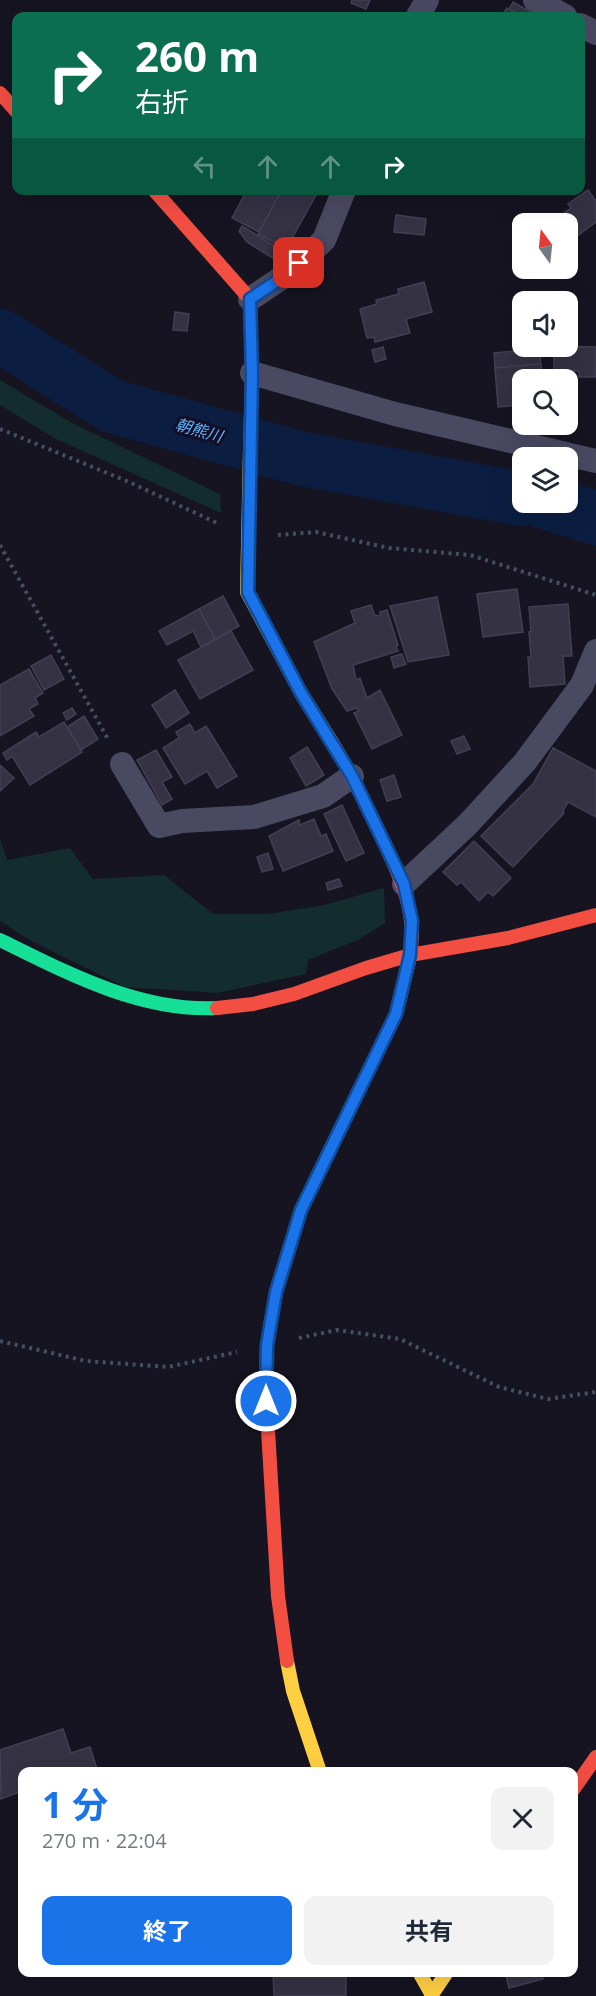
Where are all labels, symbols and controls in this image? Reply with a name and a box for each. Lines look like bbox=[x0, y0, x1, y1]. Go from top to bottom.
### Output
text: 260 m bbox=[135, 27, 259, 84]
icon: right bbox=[36, 36, 114, 114]
text: 右折 bbox=[135, 83, 189, 120]
icon: left bbox=[188, 150, 221, 183]
icon: ahead bbox=[251, 150, 284, 183]
icon: ahead bbox=[314, 150, 347, 183]
icon: right bbox=[377, 150, 410, 183]
north arrow bbox=[512, 213, 578, 279]
map controls bbox=[512, 213, 578, 513]
pin bbox=[273, 237, 324, 288]
icon: arrive bbox=[282, 246, 315, 279]
button: sound bbox=[512, 291, 578, 357]
button: search bbox=[512, 369, 578, 435]
water label: 朝熊川 bbox=[173, 413, 227, 448]
button: layers bbox=[512, 447, 578, 513]
position arrow bbox=[234, 1369, 298, 1433]
text: 1 分 bbox=[42, 1780, 108, 1829]
button: close bbox=[491, 1787, 554, 1850]
text: 270 m · 22:04 bbox=[42, 1827, 167, 1854]
button: 終了 bbox=[42, 1896, 292, 1965]
button: 共有 bbox=[304, 1896, 554, 1965]

